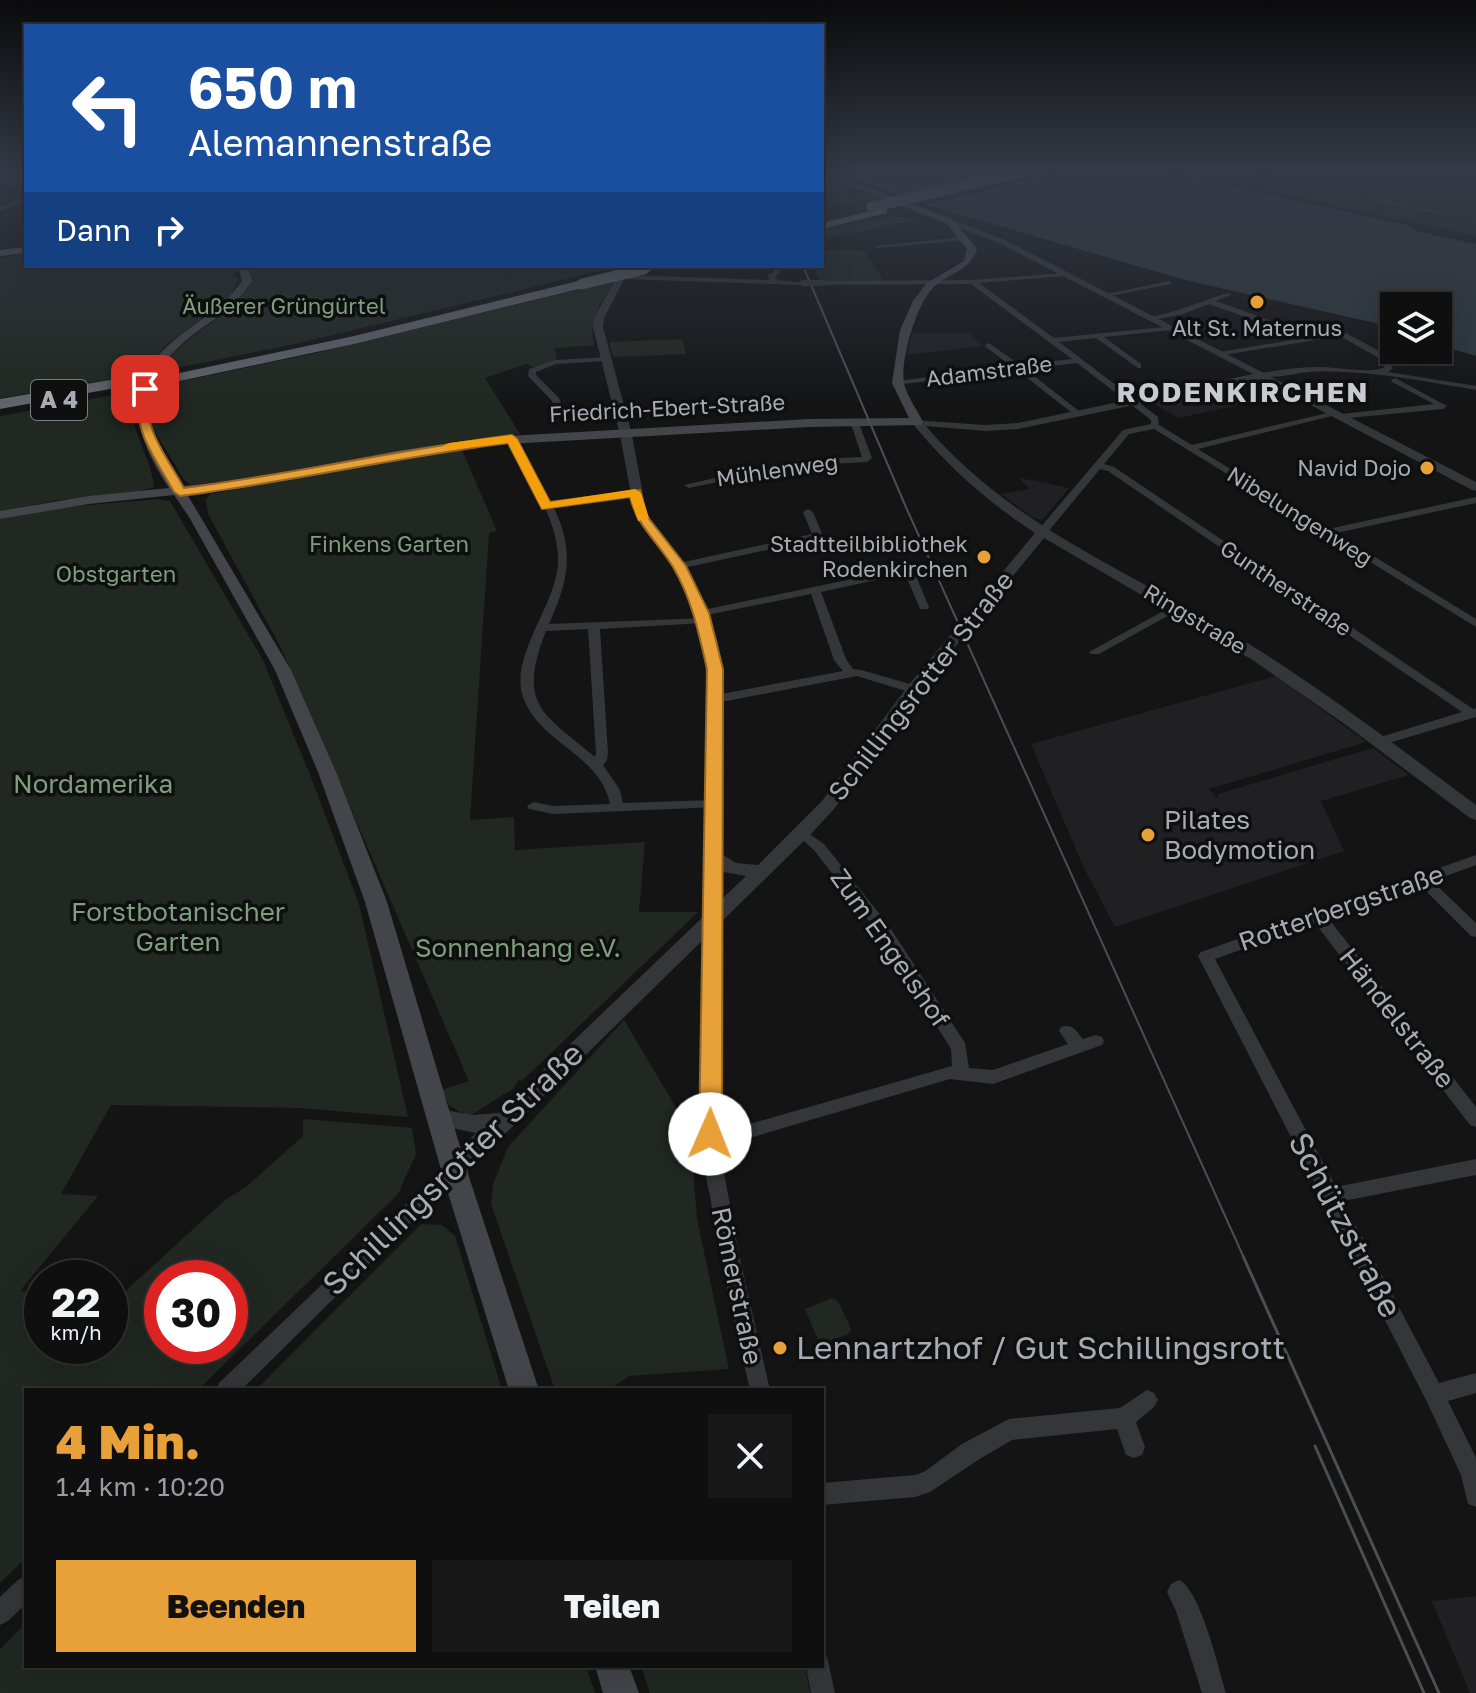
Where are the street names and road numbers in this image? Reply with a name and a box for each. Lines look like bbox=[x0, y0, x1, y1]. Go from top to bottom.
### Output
street label: Adamstraße bbox=[924, 349, 1053, 392]
road number: A 4 bbox=[31, 380, 87, 420]
street label: Friedrich-Ebert-Straße bbox=[548, 388, 786, 427]
street label: Mühlenweg bbox=[714, 448, 839, 491]
street label: Nibelungenweg bbox=[1223, 460, 1378, 571]
street label: Guntherstraße bbox=[1215, 534, 1357, 641]
street label: Schillingsrotter Straße bbox=[822, 565, 1020, 806]
street label: Ringstraße bbox=[1139, 577, 1251, 660]
street label: Rotterbergstraße bbox=[1234, 858, 1447, 957]
street label: Zum Engelshof bbox=[824, 863, 956, 1033]
street label: Händelstraße bbox=[1333, 942, 1462, 1094]
street label: Schillingsrotter Straße bbox=[314, 1034, 590, 1303]
street label: Schützstraße bbox=[1281, 1126, 1411, 1323]
street label: Römerstraße bbox=[706, 1204, 769, 1367]

